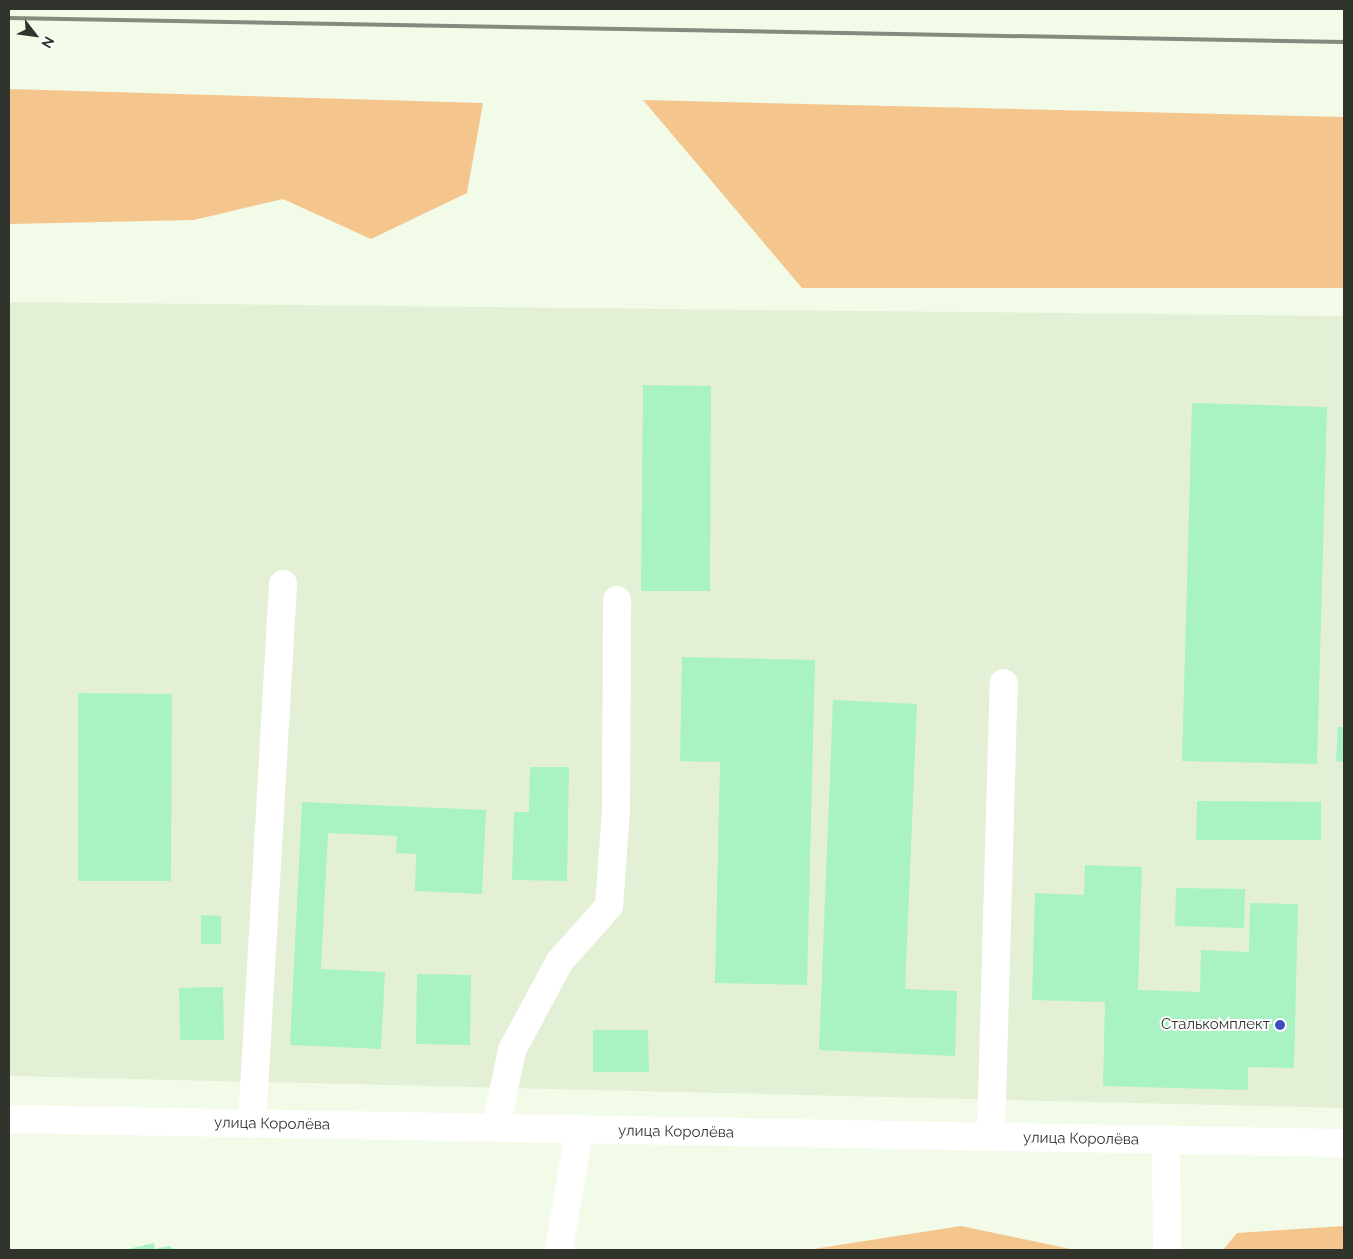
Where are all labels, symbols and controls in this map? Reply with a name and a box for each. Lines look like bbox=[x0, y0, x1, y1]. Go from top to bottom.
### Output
north arrow bbox=[10, 10, 60, 60]
text: N bbox=[38, 34, 58, 51]
place label: Сталькомплект bbox=[1161, 1016, 1270, 1034]
marker: Сталькомплект bbox=[1274, 1019, 1286, 1031]
street label: улица Королёва bbox=[214, 1114, 330, 1134]
street label: улица Королёва bbox=[618, 1122, 734, 1142]
street label: улица Королёва bbox=[1023, 1129, 1139, 1149]

